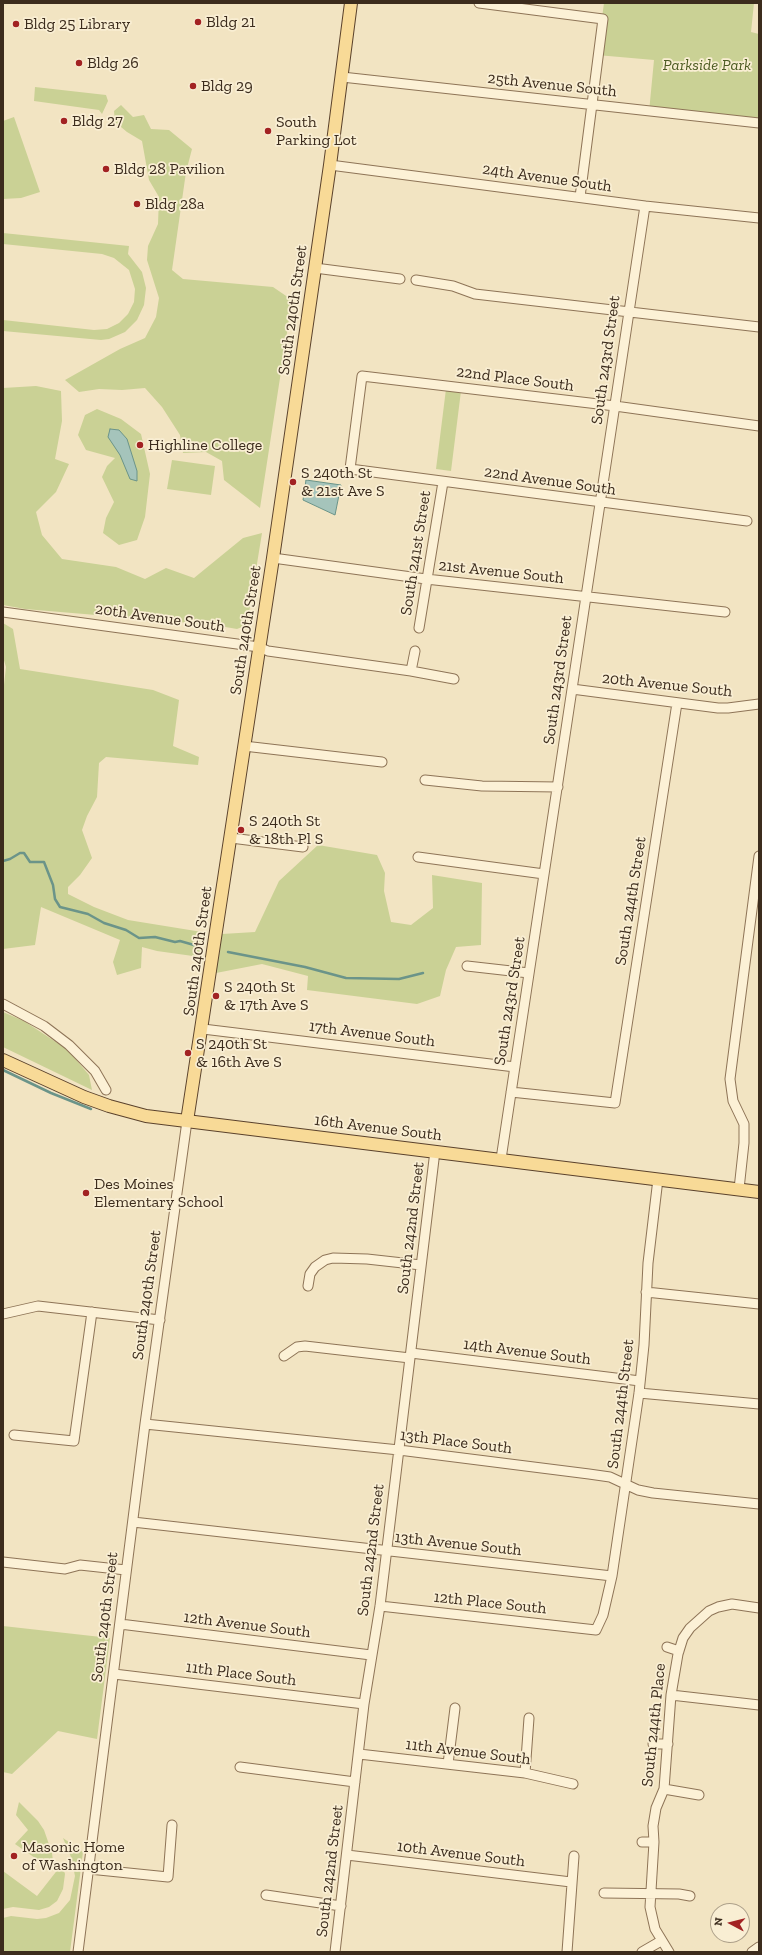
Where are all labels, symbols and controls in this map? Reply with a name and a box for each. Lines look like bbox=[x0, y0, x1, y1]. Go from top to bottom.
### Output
place label: Bldg 21 bbox=[206, 12, 255, 32]
place label: Bldg 25 Library bbox=[24, 14, 130, 34]
marker: Bldg 21 bbox=[193, 17, 203, 27]
marker: Bldg 25 Library bbox=[11, 19, 21, 29]
place label: Bldg 26 bbox=[87, 53, 139, 73]
park label: Parkside Park bbox=[663, 55, 751, 75]
marker: Bldg 26 bbox=[74, 58, 84, 68]
street label: 25th Avenue South bbox=[486, 69, 618, 101]
place label: Bldg 29 bbox=[201, 76, 253, 96]
marker: Bldg 29 bbox=[188, 81, 198, 91]
place label: Bldg 27 bbox=[72, 111, 123, 131]
place label: South Parking Lot bbox=[276, 112, 357, 150]
marker: Bldg 27 bbox=[59, 116, 69, 126]
marker: South Parking Lot bbox=[263, 126, 273, 136]
place label: Bldg 28 Pavilion bbox=[114, 159, 225, 179]
street label: 24th Avenue South bbox=[481, 159, 613, 197]
marker: Bldg 28 Pavilion bbox=[101, 164, 111, 174]
place label: Bldg 28a bbox=[145, 194, 205, 214]
marker: Bldg 28a bbox=[132, 199, 142, 209]
street label: South 240th Street bbox=[274, 244, 312, 376]
street label: South 243rd Street bbox=[587, 294, 625, 426]
street label: 22nd Place South bbox=[455, 362, 575, 396]
place label: Highline College bbox=[148, 435, 262, 455]
marker: Highline College bbox=[135, 440, 145, 450]
street label: 22nd Avenue South bbox=[483, 462, 617, 500]
place label: S 240th St & 21st Ave S bbox=[301, 463, 384, 501]
marker: S 240th St & 21st Ave S bbox=[288, 477, 298, 487]
street label: South 241st Street bbox=[397, 489, 435, 617]
street label: 21st Avenue South bbox=[437, 556, 565, 588]
street label: South 240th Street bbox=[226, 564, 266, 696]
street label: 20th Avenue South bbox=[94, 599, 226, 637]
street label: South 243rd Street bbox=[539, 614, 577, 746]
street label: 20th Avenue South bbox=[601, 669, 733, 701]
place label: S 240th St & 18th Pl S bbox=[249, 811, 323, 849]
marker: S 240th St & 18th Pl S bbox=[236, 825, 246, 835]
street label: South 244th Street bbox=[611, 835, 651, 967]
street label: South 240th Street bbox=[179, 885, 217, 1017]
street label: South 243rd Street bbox=[490, 935, 530, 1067]
place label: S 240th St & 17th Ave S bbox=[224, 977, 308, 1015]
marker: S 240th St & 17th Ave S bbox=[211, 991, 221, 1001]
street label: 17th Avenue South bbox=[308, 1017, 436, 1051]
place label: S 240th St & 16th Ave S bbox=[196, 1034, 282, 1072]
marker: S 240th St & 16th Ave S bbox=[183, 1048, 193, 1058]
street label: 16th Avenue South bbox=[313, 1111, 443, 1145]
street label: South 242nd Street bbox=[393, 1161, 429, 1295]
place label: Des Moines Elementary School bbox=[94, 1174, 223, 1212]
marker: Des Moines Elementary School bbox=[81, 1188, 91, 1198]
street label: South 240th Street bbox=[128, 1229, 166, 1361]
street label: 14th Avenue South bbox=[462, 1335, 592, 1369]
street label: South 244th Street bbox=[604, 1338, 638, 1470]
street label: 13th Place South bbox=[399, 1426, 513, 1458]
street label: South 242nd Street bbox=[353, 1483, 389, 1617]
street label: 13th Avenue South bbox=[394, 1528, 522, 1560]
street label: South 240th Street bbox=[87, 1551, 123, 1683]
street label: 12th Place South bbox=[433, 1588, 547, 1618]
street label: 12th Avenue South bbox=[182, 1608, 312, 1642]
street label: 11th Place South bbox=[185, 1658, 297, 1690]
street label: South 244th Place bbox=[638, 1662, 670, 1788]
street label: 11th Avenue South bbox=[404, 1735, 532, 1769]
street label: South 242nd Street bbox=[312, 1804, 348, 1938]
place label: Masonic Home of Washington bbox=[22, 1837, 125, 1875]
street label: 10th Avenue South bbox=[396, 1837, 526, 1871]
marker: Masonic Home of Washington bbox=[9, 1851, 19, 1861]
north arrow bbox=[710, 1903, 750, 1943]
text: N bbox=[712, 1917, 726, 1927]

